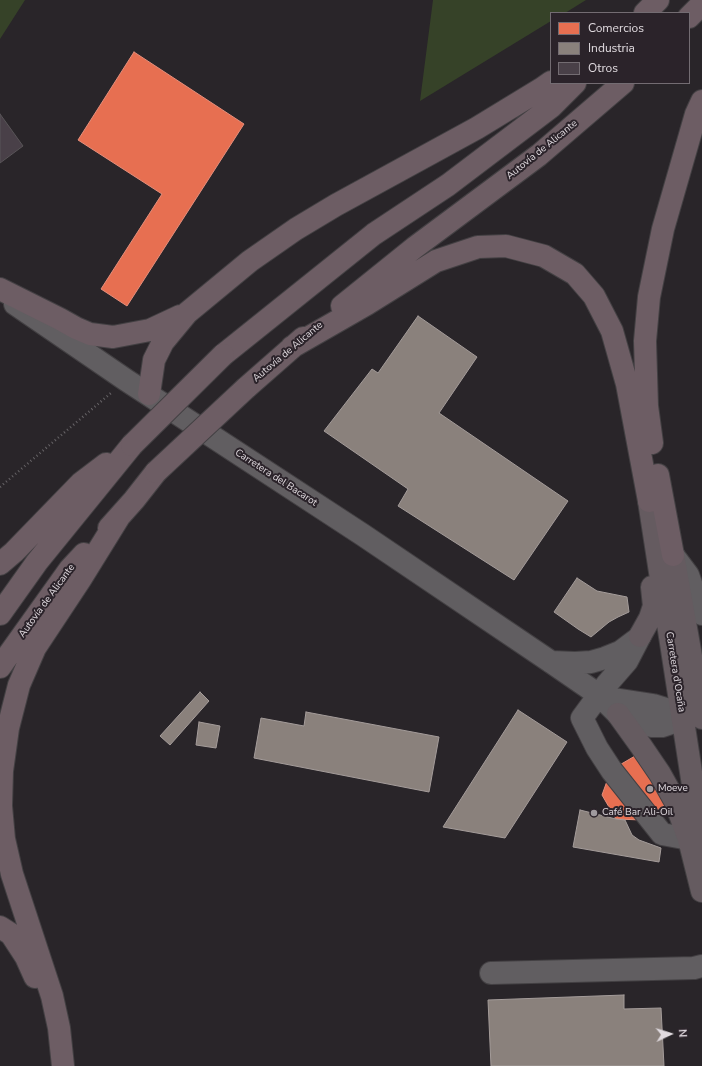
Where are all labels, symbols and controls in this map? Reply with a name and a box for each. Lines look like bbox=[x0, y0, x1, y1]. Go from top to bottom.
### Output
legend bbox=[550, 12, 690, 84]
text: Comercios bbox=[588, 20, 644, 36]
text: Industria bbox=[588, 40, 635, 56]
text: Otros bbox=[588, 60, 618, 76]
street label: Autovía de Alicante bbox=[504, 118, 580, 182]
street label: Autovía de Alicante bbox=[251, 319, 325, 385]
street label: Carretera del Bacarot bbox=[233, 447, 319, 509]
street label: Autovía de Alicante bbox=[16, 562, 78, 640]
street label: Carretera d'Ocaña bbox=[663, 631, 687, 713]
place label: Moeve bbox=[658, 783, 688, 795]
marker: Moeve bbox=[645, 784, 655, 794]
place label: Café Bar Ali-Oil bbox=[602, 807, 673, 819]
marker: Café Bar Ali-Oil bbox=[589, 808, 599, 818]
north arrow bbox=[650, 1014, 690, 1054]
text: N bbox=[675, 1028, 690, 1038]

